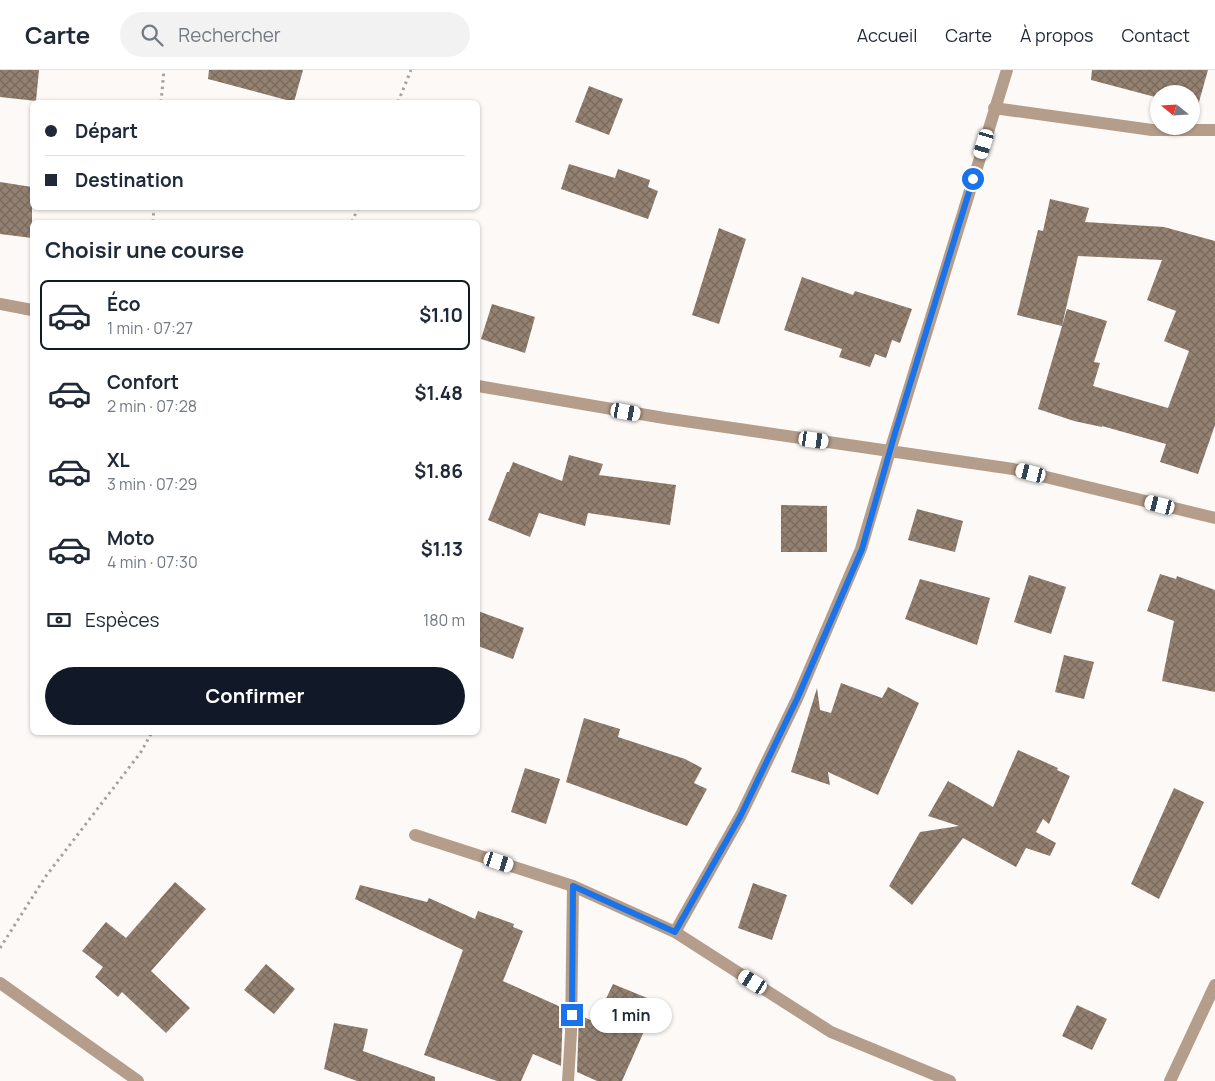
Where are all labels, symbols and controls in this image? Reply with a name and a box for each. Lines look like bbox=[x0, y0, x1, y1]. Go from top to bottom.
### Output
search box bbox=[120, 12, 470, 57]
text: Carte bbox=[25, 18, 90, 51]
icon: search bbox=[138, 21, 166, 49]
text: Rechercher bbox=[178, 22, 281, 48]
text: Accueil bbox=[857, 23, 917, 47]
text: Carte bbox=[945, 23, 992, 47]
text: À propos bbox=[1020, 23, 1093, 47]
text: Contact bbox=[1121, 23, 1190, 47]
north arrow bbox=[1150, 85, 1200, 135]
map controls bbox=[1150, 85, 1200, 135]
text: Départ bbox=[75, 118, 138, 144]
car bbox=[972, 127, 995, 161]
text: Destination bbox=[75, 167, 184, 193]
route start bbox=[962, 168, 984, 190]
text: Choisir une course bbox=[45, 235, 244, 265]
text: Éco bbox=[107, 291, 141, 317]
icon: car bbox=[47, 293, 92, 338]
text: $1.10 bbox=[419, 302, 463, 328]
text: 1 min · 07:27 bbox=[107, 317, 193, 339]
text: Confort bbox=[107, 369, 179, 395]
icon: car bbox=[47, 371, 92, 416]
text: $1.48 bbox=[415, 380, 463, 406]
text: 2 min · 07:28 bbox=[107, 395, 197, 417]
car bbox=[609, 402, 642, 422]
car bbox=[798, 430, 829, 450]
text: XL bbox=[107, 447, 130, 473]
icon: car bbox=[47, 449, 92, 494]
text: $1.86 bbox=[414, 458, 463, 484]
car bbox=[1014, 462, 1047, 484]
text: 3 min · 07:29 bbox=[107, 473, 198, 495]
car bbox=[1143, 494, 1176, 516]
text: Moto bbox=[107, 525, 154, 551]
icon: car bbox=[47, 527, 92, 572]
text: $1.13 bbox=[421, 536, 463, 562]
text: 4 min · 07:30 bbox=[107, 551, 198, 573]
icon: cash bbox=[45, 606, 73, 634]
text: Espèces bbox=[85, 607, 159, 633]
text: 180 m bbox=[423, 609, 465, 631]
button: Confirmer bbox=[45, 667, 465, 725]
car bbox=[482, 850, 515, 874]
car bbox=[736, 968, 769, 996]
callout: 1 min bbox=[590, 998, 672, 1032]
route end bbox=[561, 1004, 583, 1026]
text: 1 min bbox=[611, 1004, 651, 1026]

